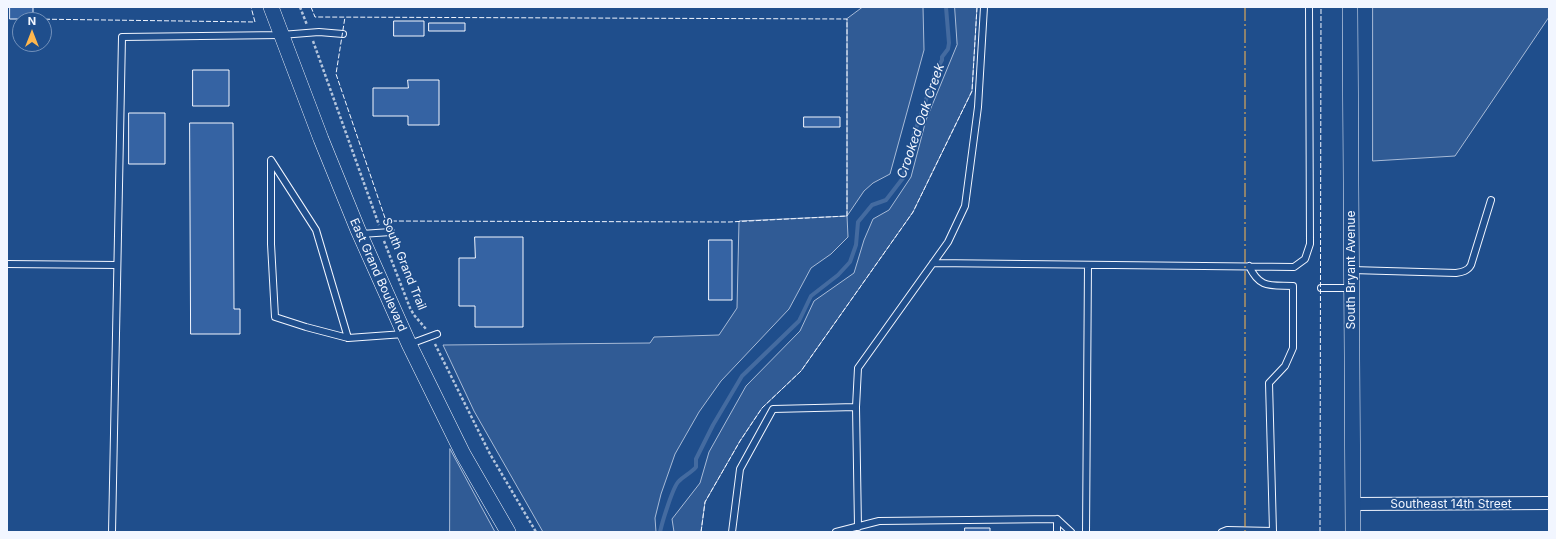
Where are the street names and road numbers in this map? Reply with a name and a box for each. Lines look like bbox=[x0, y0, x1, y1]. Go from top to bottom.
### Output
street label: South Bryant Avenue bbox=[1344, 211, 1358, 329]
street label: East Grand Boulevard bbox=[347, 216, 409, 334]
street label: South Grand Trail bbox=[379, 216, 429, 312]
street label: Southeast 14th Street bbox=[1390, 497, 1512, 511]

